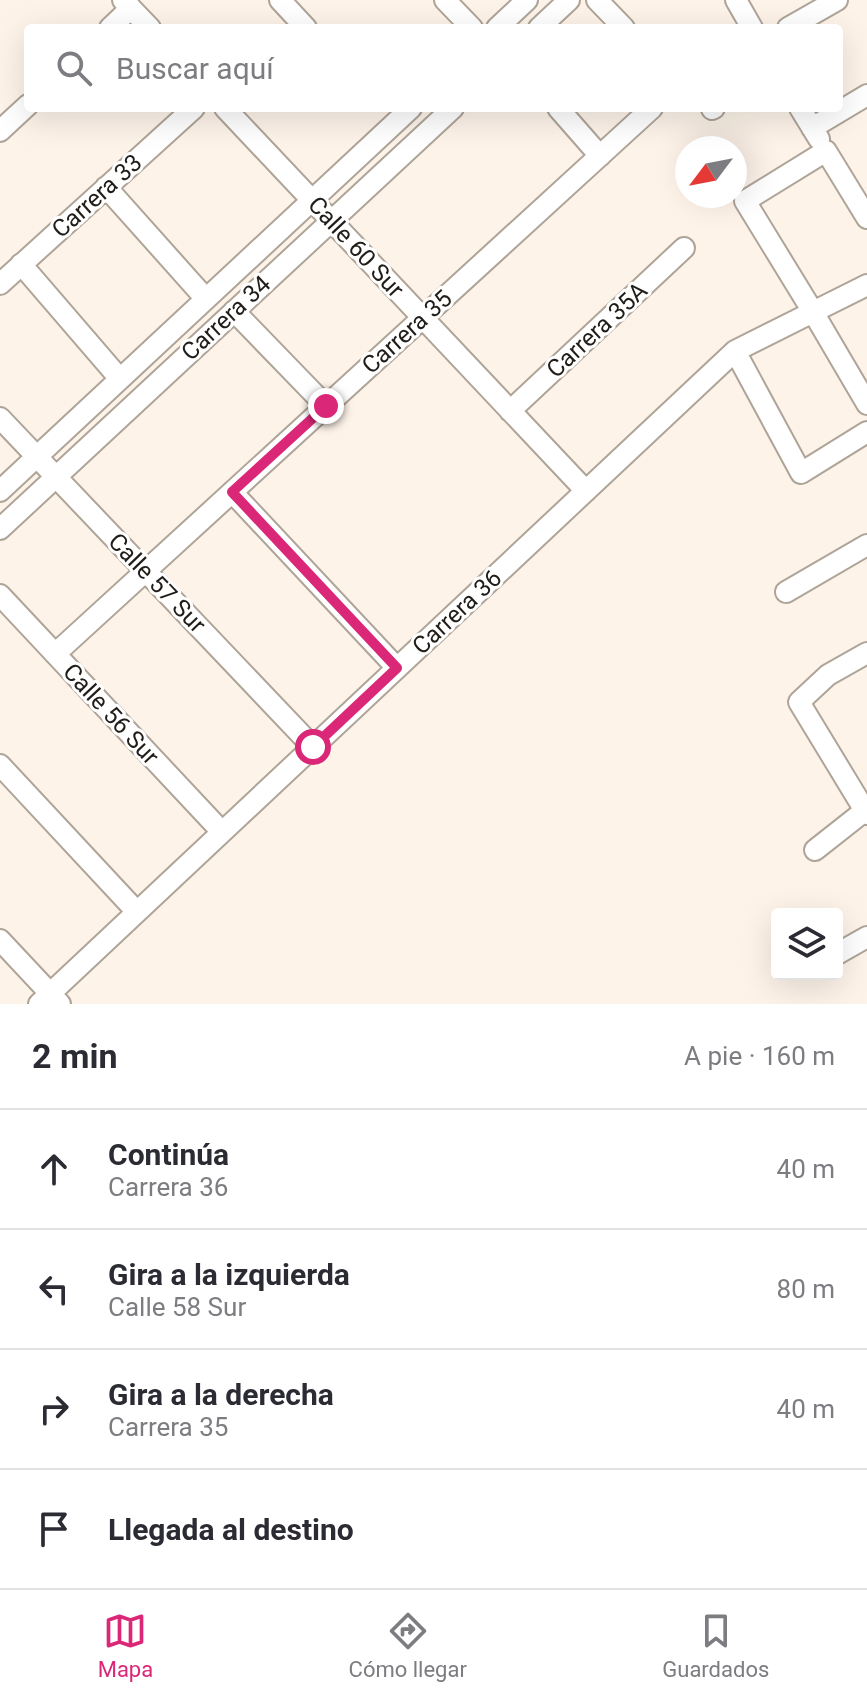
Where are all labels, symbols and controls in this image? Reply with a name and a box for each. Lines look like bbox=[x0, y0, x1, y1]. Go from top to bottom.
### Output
search box bbox=[24, 24, 843, 112]
icon: search bbox=[52, 46, 96, 90]
text: Buscar aquí bbox=[116, 51, 274, 86]
north arrow bbox=[675, 136, 747, 208]
street label: Carrera 33 bbox=[46, 148, 148, 244]
street label: Calle 60 Sur bbox=[302, 191, 410, 303]
street label: Carrera 34 bbox=[176, 270, 276, 366]
street label: Carrera 35A bbox=[541, 276, 653, 383]
street label: Carrera 35 bbox=[356, 284, 458, 380]
route end bbox=[308, 388, 344, 424]
street label: Calle 57 Sur bbox=[103, 527, 211, 639]
street label: Carrera 36 bbox=[407, 564, 507, 660]
street label: Calle 56 Sur bbox=[57, 658, 165, 770]
route start bbox=[295, 729, 331, 765]
map controls bbox=[771, 908, 843, 980]
button: layers bbox=[771, 908, 843, 980]
text: 2 min bbox=[32, 1036, 117, 1076]
text: A pie · 160 m bbox=[684, 1041, 835, 1071]
text: Continúa bbox=[108, 1137, 229, 1172]
icon: ahead bbox=[32, 1147, 76, 1191]
text: 40 m bbox=[777, 1154, 835, 1184]
text: Carrera 36 bbox=[108, 1172, 228, 1202]
text: Gira a la izquierda bbox=[108, 1257, 350, 1292]
icon: left bbox=[32, 1267, 76, 1311]
text: 80 m bbox=[777, 1274, 835, 1304]
text: Calle 58 Sur bbox=[108, 1292, 246, 1322]
text: Gira a la derecha bbox=[108, 1377, 334, 1412]
icon: right bbox=[32, 1387, 76, 1431]
text: 40 m bbox=[777, 1394, 835, 1424]
text: Carrera 35 bbox=[108, 1412, 228, 1442]
icon: arrive bbox=[32, 1507, 76, 1551]
text: Llegada al destino bbox=[108, 1512, 354, 1547]
tab: Mapa bbox=[98, 1609, 153, 1682]
tab: Cómo llegar bbox=[349, 1609, 467, 1682]
tab: Guardados bbox=[662, 1609, 769, 1682]

